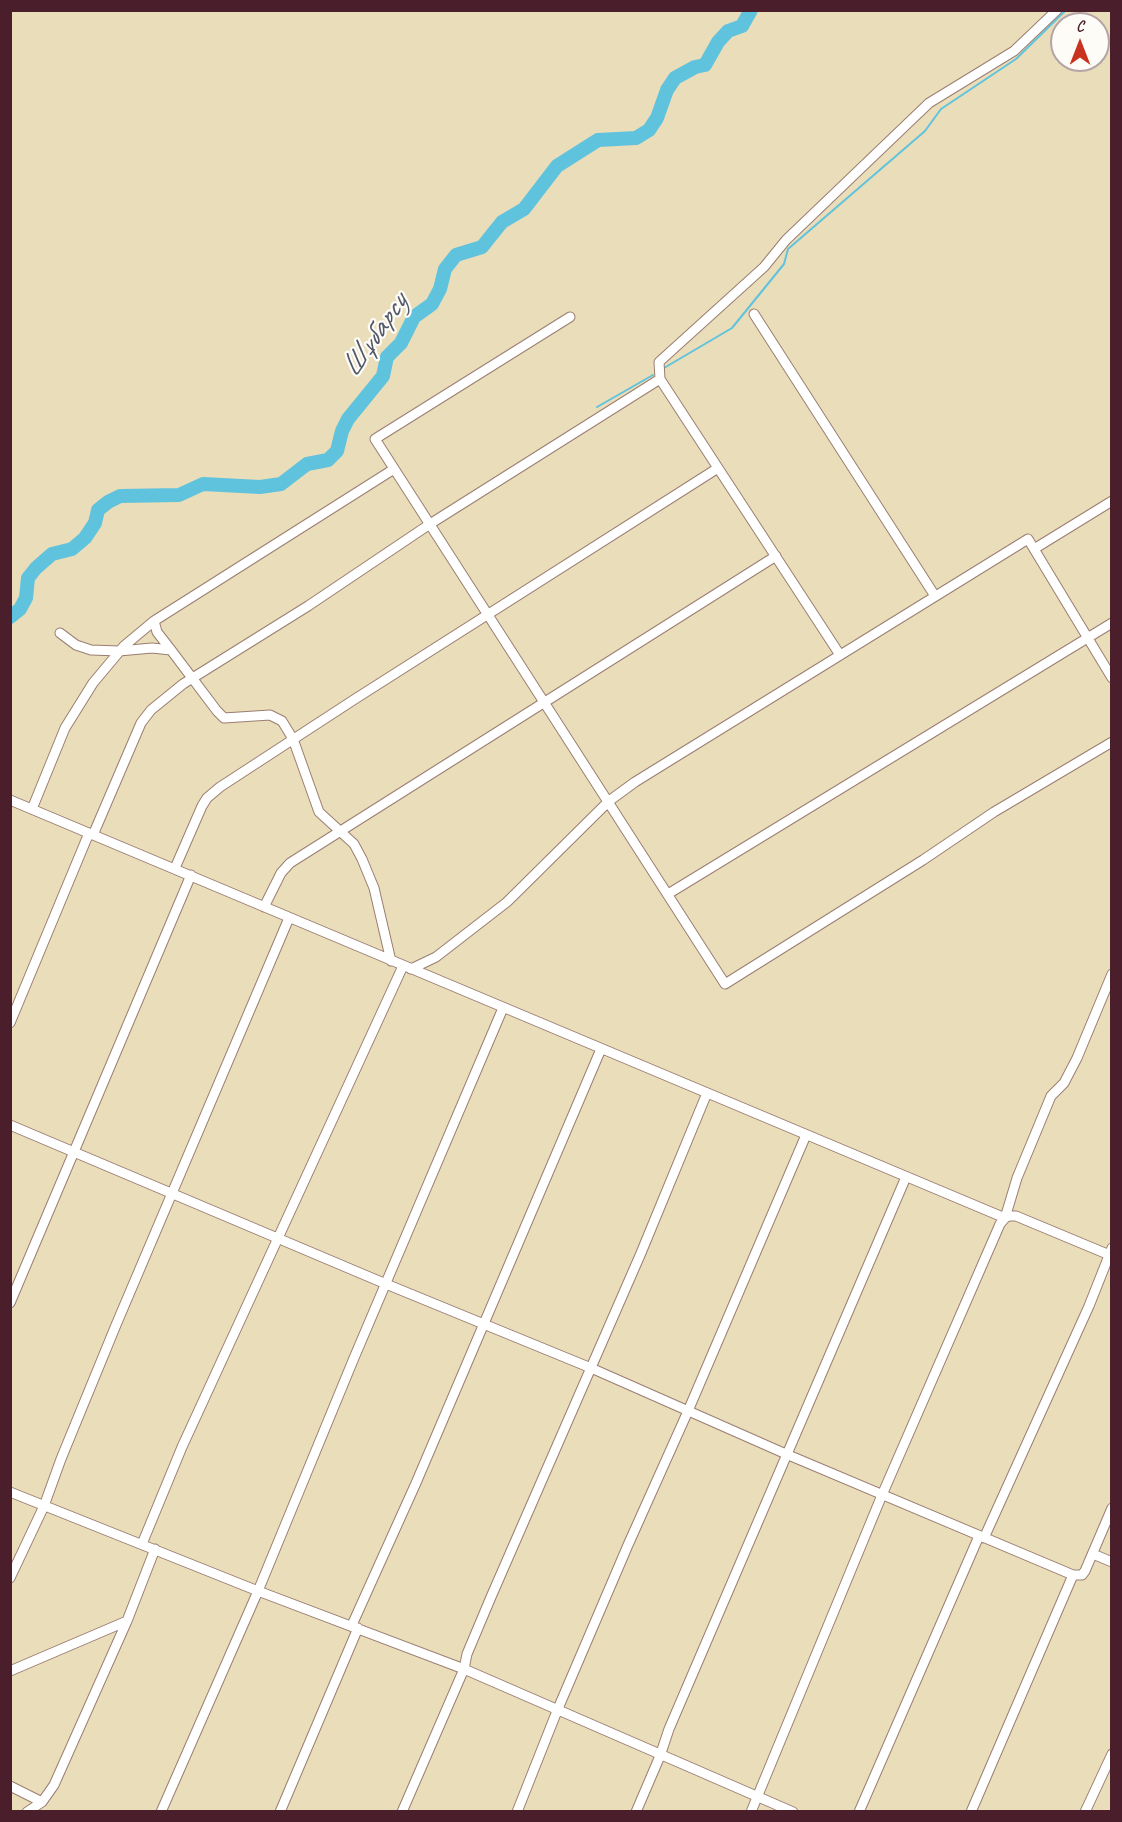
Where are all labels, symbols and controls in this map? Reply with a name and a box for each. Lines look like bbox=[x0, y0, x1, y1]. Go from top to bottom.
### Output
north arrow bbox=[1050, 12, 1110, 72]
text: С bbox=[1076, 16, 1084, 36]
water label: Шұбарсу bbox=[334, 288, 416, 384]

